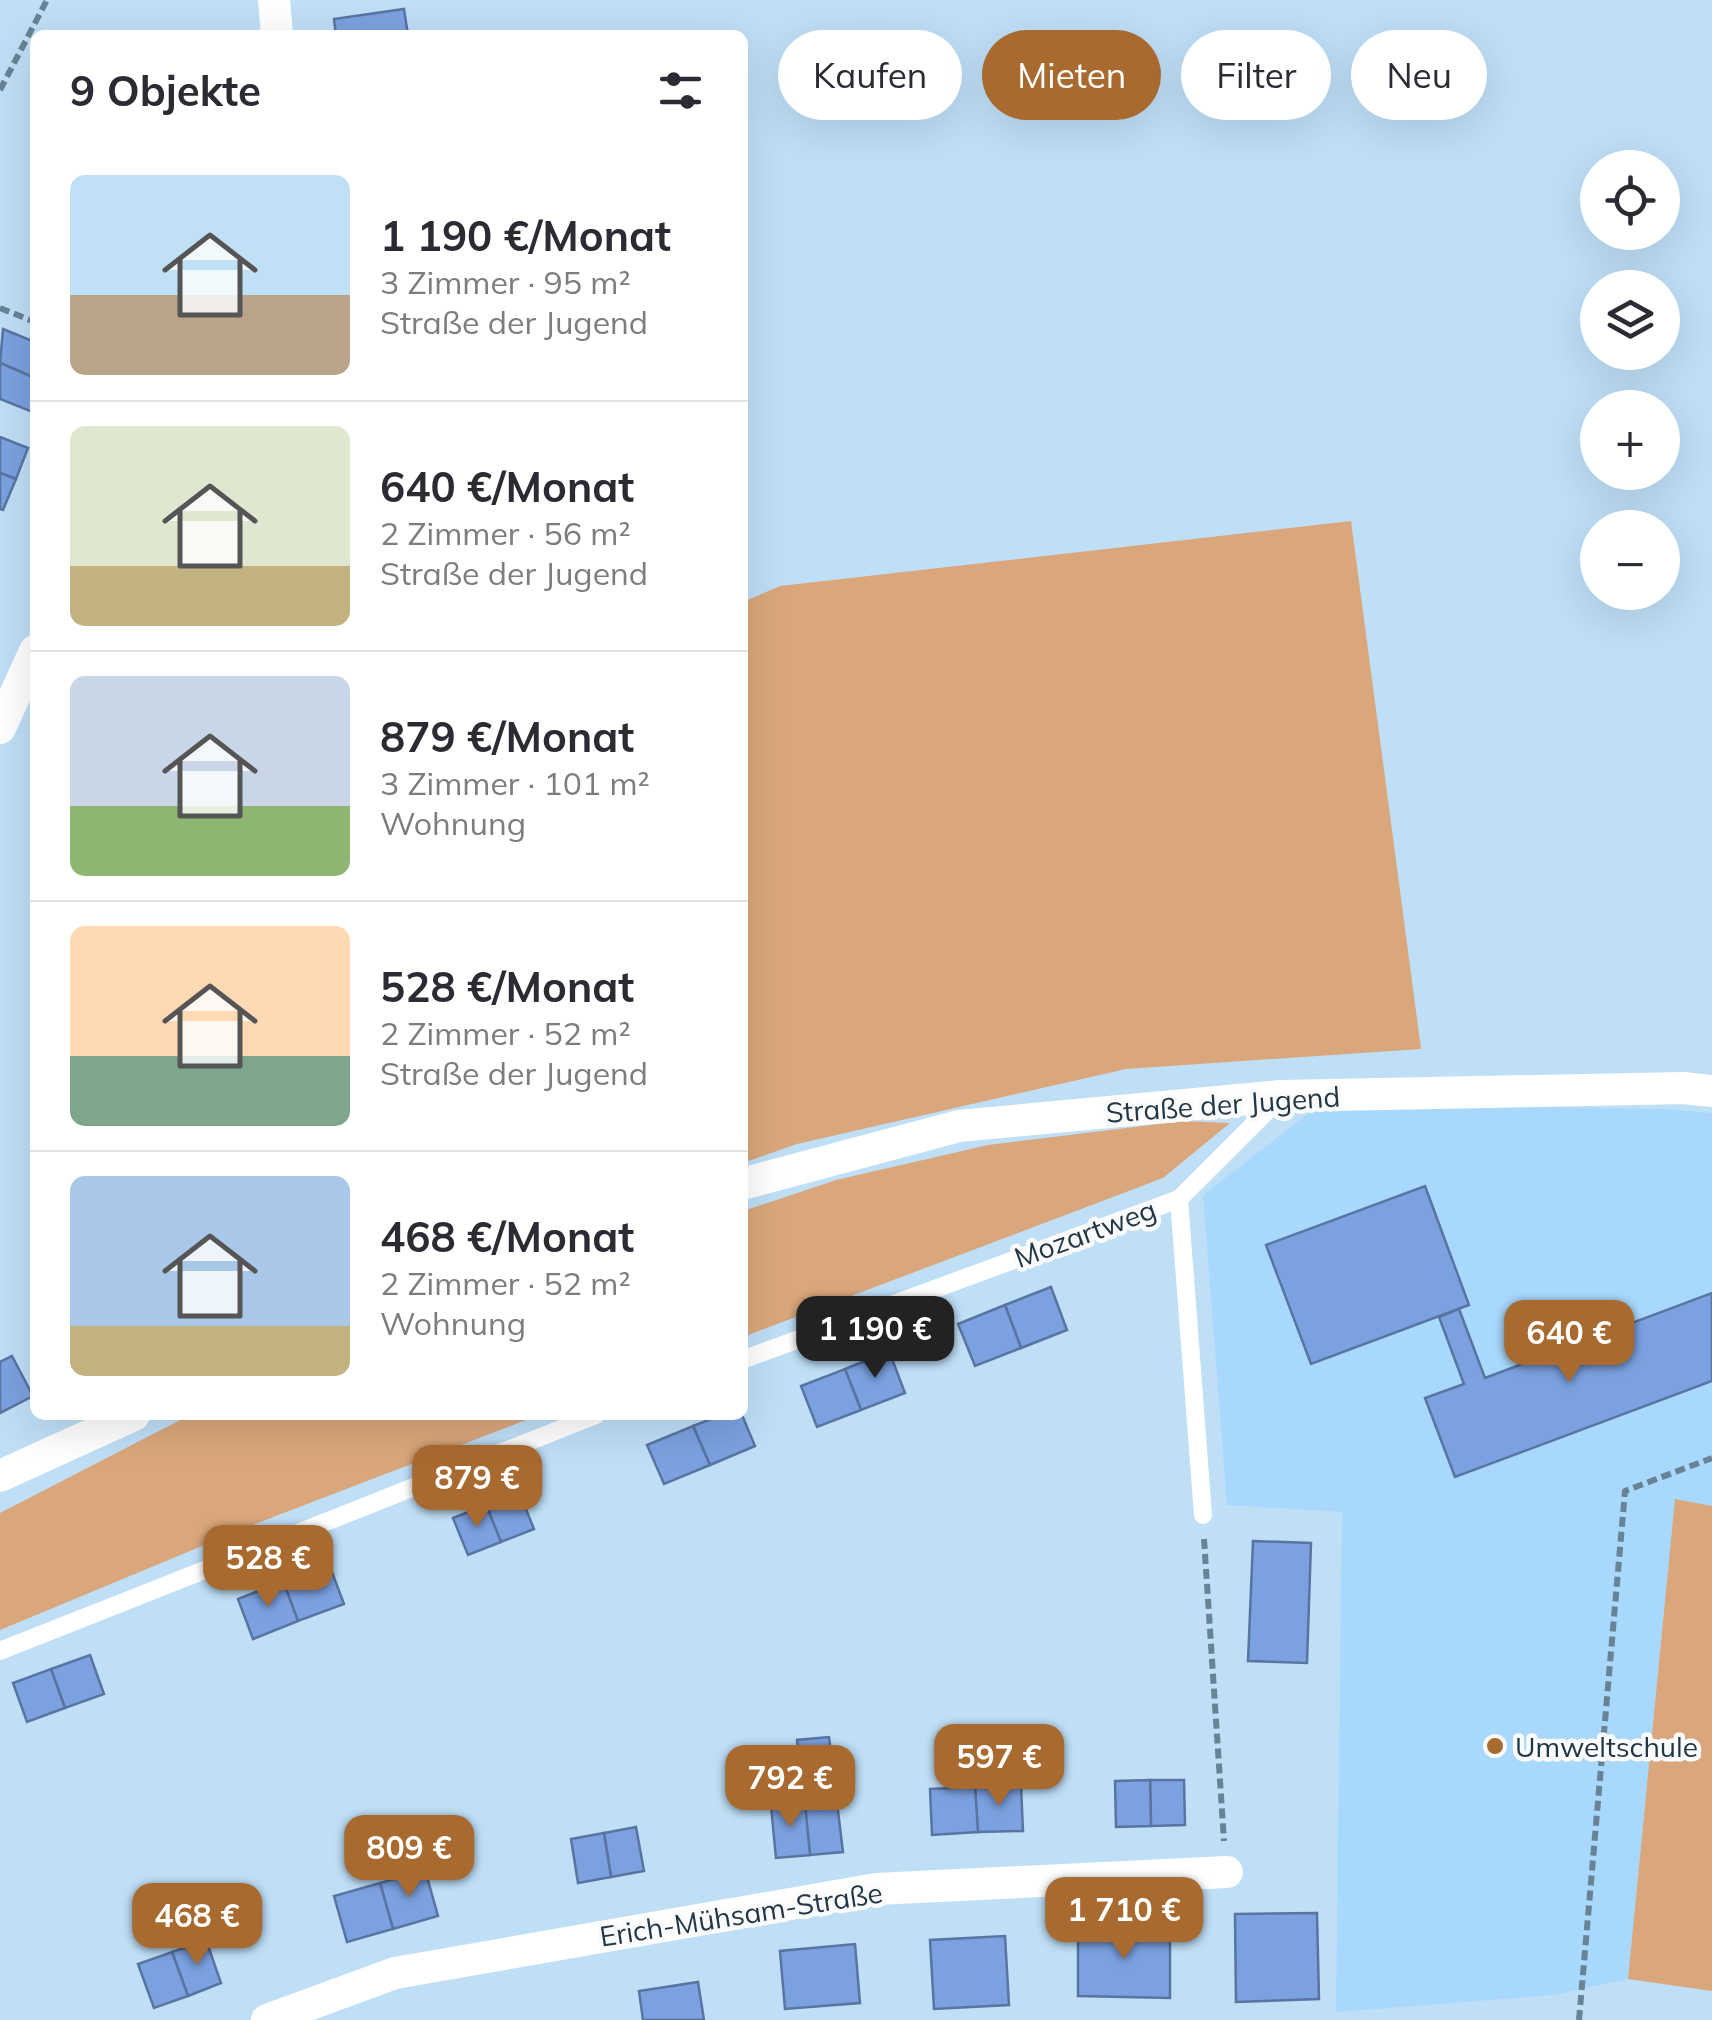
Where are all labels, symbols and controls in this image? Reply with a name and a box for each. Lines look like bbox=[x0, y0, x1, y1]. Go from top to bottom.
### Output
chip: Kaufen bbox=[778, 30, 962, 120]
chip: Mieten bbox=[982, 30, 1161, 120]
chip: Filter bbox=[1181, 30, 1331, 120]
chip: Neu bbox=[1351, 30, 1487, 120]
icon: filters bbox=[653, 63, 708, 118]
text: 9 Objekte bbox=[70, 64, 261, 117]
map controls bbox=[1580, 150, 1680, 610]
button: locate bbox=[1580, 150, 1680, 250]
text: 1 190 €/Monat bbox=[380, 209, 671, 262]
icon: home bbox=[150, 215, 270, 335]
text: 3 Zimmer · 95 m² bbox=[380, 262, 631, 302]
button: layers bbox=[1580, 270, 1680, 370]
text: Straße der Jugend bbox=[380, 302, 648, 342]
button: + bbox=[1580, 390, 1680, 490]
text: 640 €/Monat bbox=[380, 460, 634, 513]
icon: home bbox=[150, 466, 270, 586]
button: − bbox=[1580, 510, 1680, 610]
text: 2 Zimmer · 56 m² bbox=[380, 513, 631, 553]
text: Straße der Jugend bbox=[380, 553, 648, 593]
text: 879 €/Monat bbox=[380, 710, 634, 763]
icon: home bbox=[150, 716, 270, 836]
text: 3 Zimmer · 101 m² bbox=[380, 763, 650, 803]
text: Wohnung bbox=[380, 803, 526, 843]
text: 528 €/Monat bbox=[380, 960, 634, 1013]
icon: home bbox=[150, 966, 270, 1086]
text: 2 Zimmer · 52 m² bbox=[380, 1013, 631, 1053]
text: Straße der Jugend bbox=[380, 1053, 648, 1093]
street label: Straße der Jugend bbox=[1105, 1078, 1341, 1130]
street label: Mozartweg bbox=[1009, 1191, 1161, 1275]
text: 468 €/Monat bbox=[380, 1210, 634, 1263]
icon: home bbox=[150, 1216, 270, 1336]
text: 2 Zimmer · 52 m² bbox=[380, 1263, 631, 1303]
pin: 1 190 € bbox=[783, 1296, 967, 1381]
pin: 640 € bbox=[1499, 1300, 1639, 1385]
text: Wohnung bbox=[380, 1303, 526, 1343]
text: 1 190 € bbox=[818, 1308, 932, 1348]
text: 640 € bbox=[1526, 1312, 1612, 1352]
pin: 879 € bbox=[407, 1445, 547, 1530]
text: 879 € bbox=[434, 1457, 520, 1497]
pin: 528 € bbox=[198, 1525, 338, 1610]
text: 528 € bbox=[225, 1537, 311, 1577]
pin: 597 € bbox=[929, 1724, 1069, 1809]
place label: Umweltschule bbox=[1515, 1729, 1698, 1764]
marker: Umweltschule bbox=[1484, 1735, 1506, 1757]
text: 597 € bbox=[956, 1736, 1042, 1776]
pin: 792 € bbox=[720, 1745, 860, 1830]
text: 792 € bbox=[747, 1757, 833, 1797]
pin: 809 € bbox=[339, 1815, 479, 1900]
text: 809 € bbox=[366, 1827, 452, 1867]
street label: Erich-Mühsam-Straße bbox=[597, 1874, 885, 1954]
pin: 1 710 € bbox=[1032, 1877, 1216, 1962]
pin: 468 € bbox=[127, 1883, 267, 1968]
text: 1 710 € bbox=[1067, 1889, 1181, 1929]
text: 468 € bbox=[154, 1895, 240, 1935]

